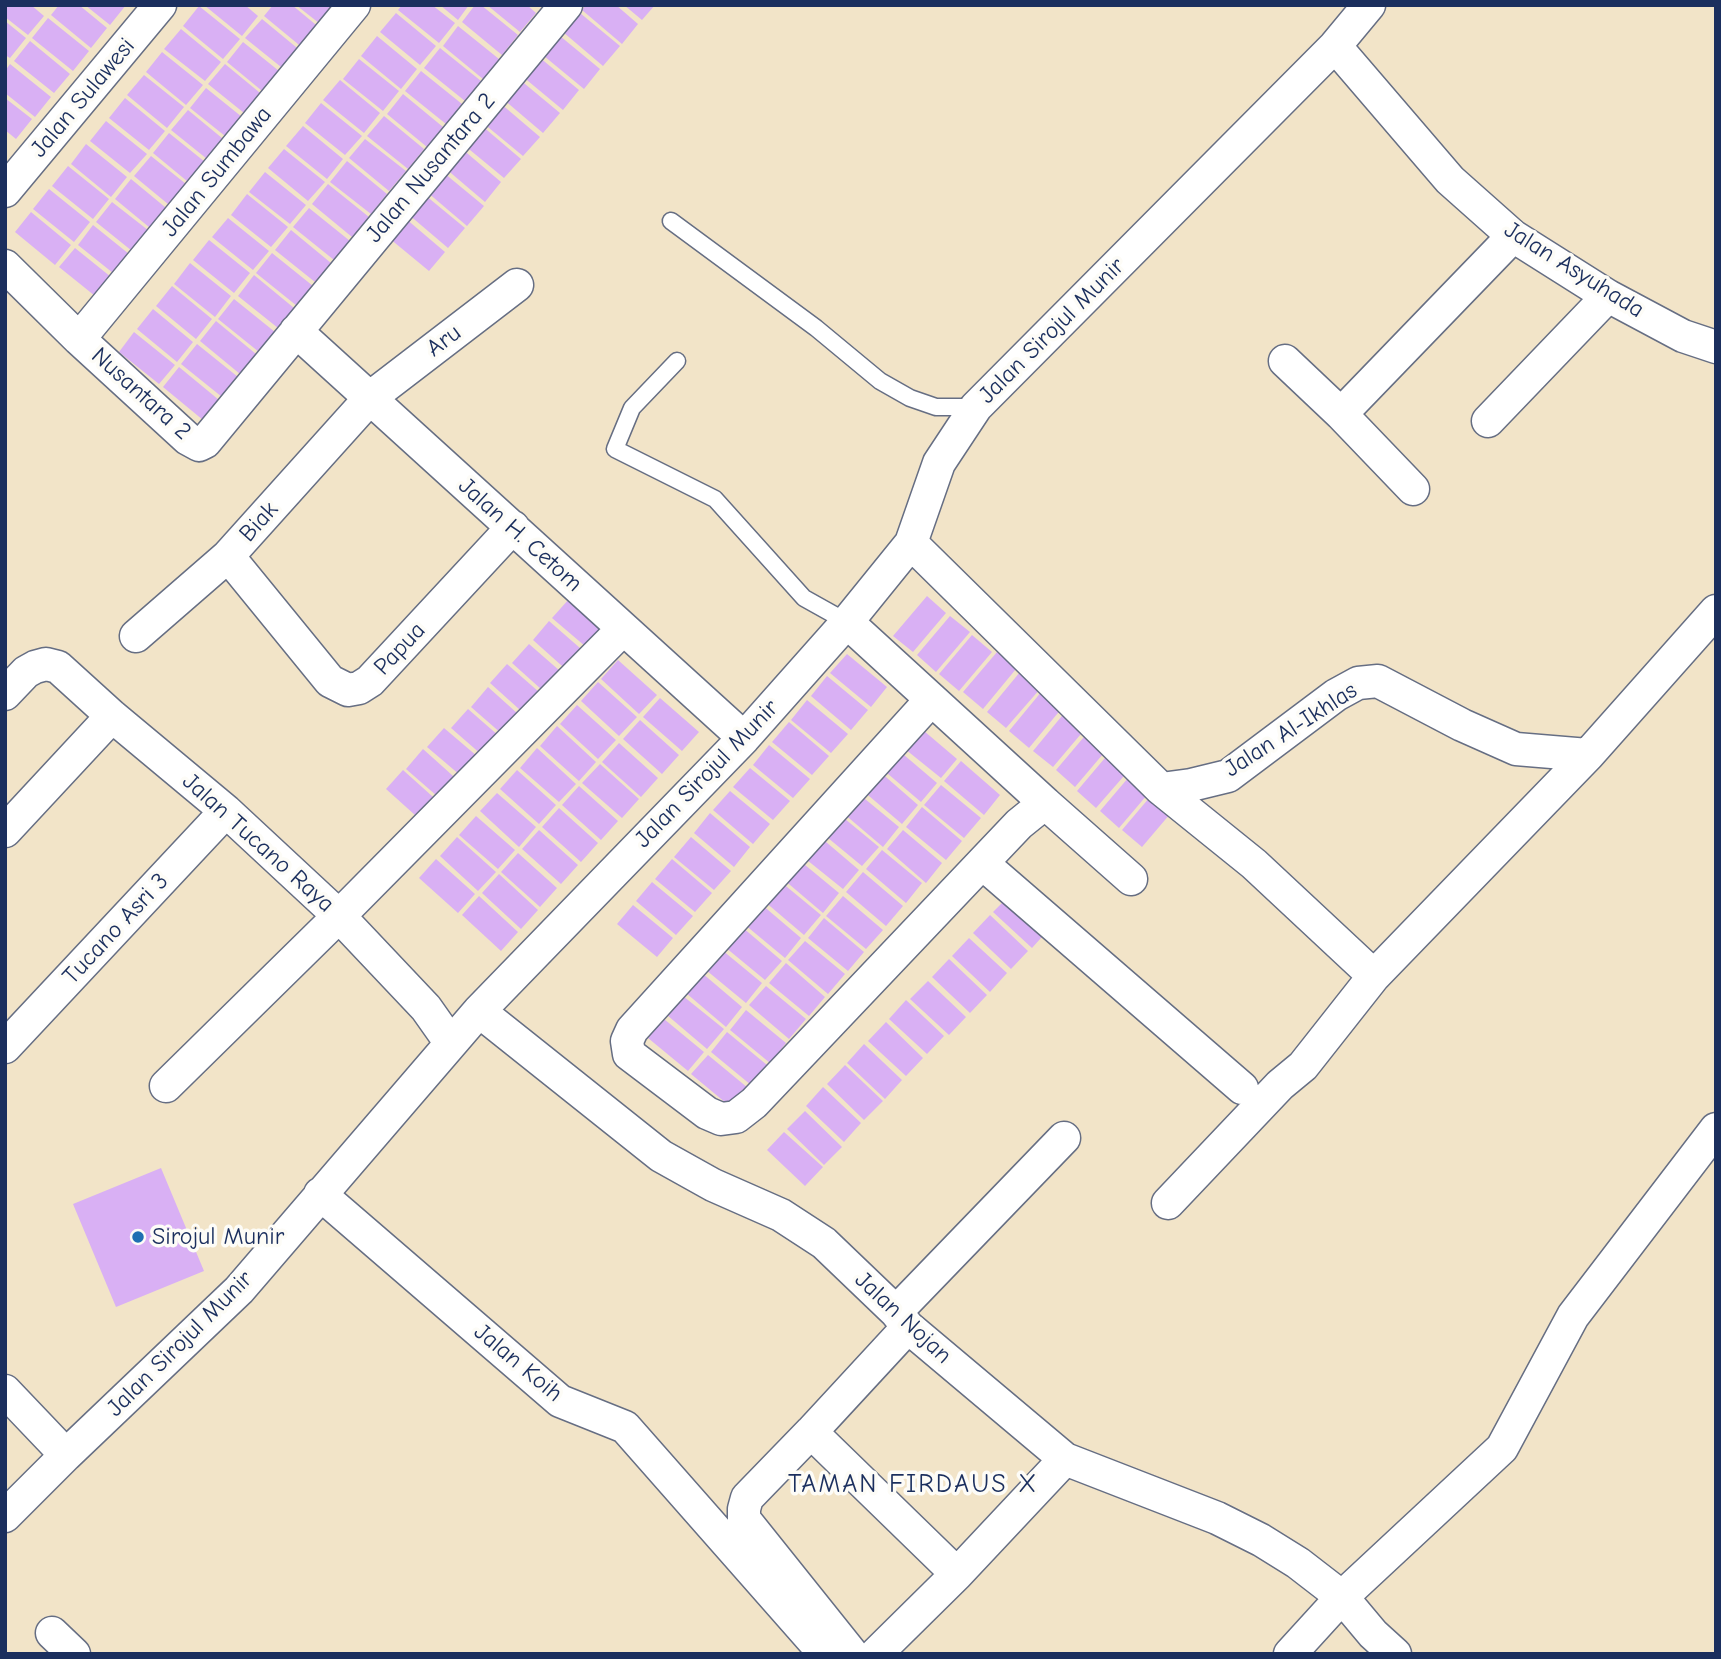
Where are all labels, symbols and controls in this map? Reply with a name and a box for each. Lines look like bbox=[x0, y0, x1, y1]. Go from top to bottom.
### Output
street label: Jalan Sulawesi bbox=[25, 33, 141, 163]
street label: Jalan Nusantara 2 bbox=[360, 87, 502, 249]
street label: Jalan Sumbawa bbox=[156, 101, 278, 243]
street label: Jalan Asyuhada bbox=[1499, 216, 1649, 324]
street label: Jalan Sirojul Munir bbox=[973, 252, 1131, 410]
street label: Aru bbox=[421, 319, 467, 363]
street label: Nusantara 2 bbox=[85, 342, 197, 446]
street label: Jalan H. Cetom bbox=[452, 472, 588, 598]
street label: Biak bbox=[233, 496, 285, 548]
street label: Papua bbox=[368, 616, 432, 682]
street label: Jalan Al-Ikhlas bbox=[1219, 676, 1363, 784]
street label: Jalan Sirojul Munir bbox=[629, 694, 785, 854]
street label: Jalan Tucano Raya bbox=[176, 767, 340, 919]
street label: Tucano Asri 3 bbox=[57, 867, 175, 991]
place label: Sirojul Munir bbox=[152, 1223, 284, 1251]
marker: Sirojul Munir bbox=[130, 1229, 146, 1245]
street label: Jalan Sirojul Munir bbox=[101, 1265, 259, 1423]
street label: Jalan Nojan bbox=[849, 1266, 957, 1370]
street label: Jalan Koih bbox=[468, 1318, 568, 1408]
district label: TAMAN FIRDAUS X bbox=[790, 1469, 1036, 1501]

